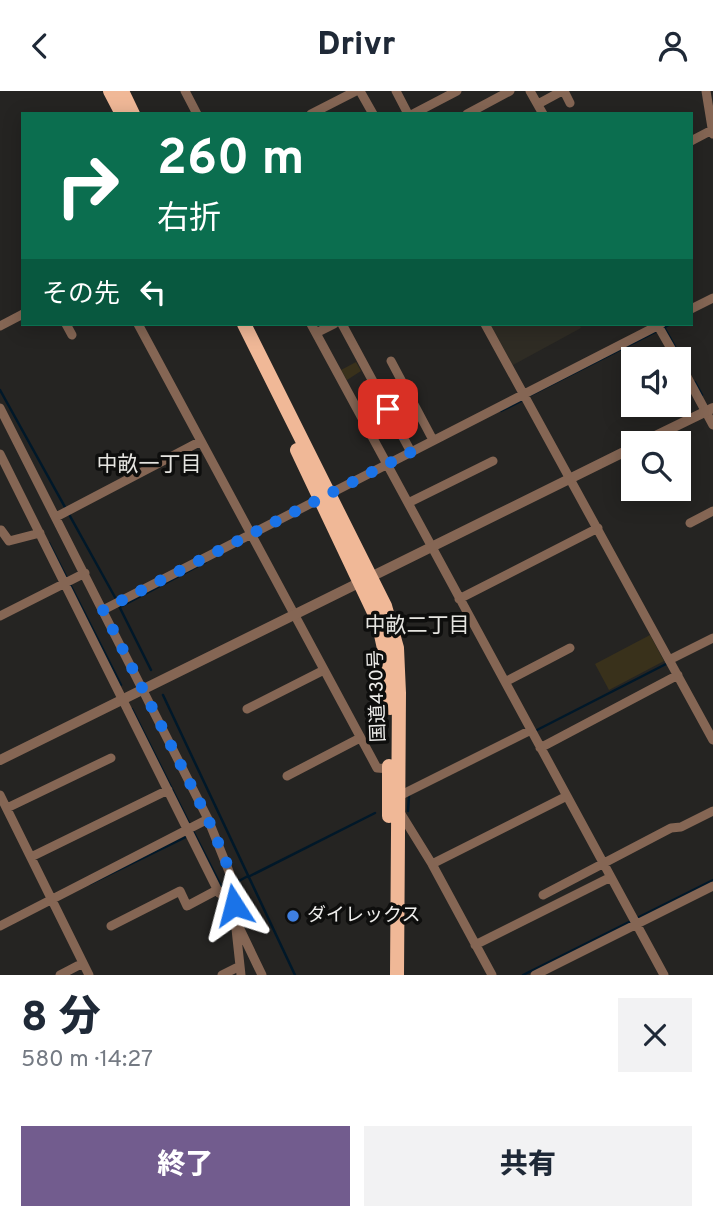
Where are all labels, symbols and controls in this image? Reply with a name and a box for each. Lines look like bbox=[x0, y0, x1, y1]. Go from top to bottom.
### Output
text: Drivr bbox=[318, 26, 395, 66]
icon: back bbox=[21, 27, 59, 65]
icon: person bbox=[654, 27, 692, 65]
text: 260 m bbox=[157, 130, 304, 192]
icon: right bbox=[42, 140, 133, 231]
text: 右折 bbox=[157, 200, 221, 240]
icon: left bbox=[134, 273, 172, 311]
text: その先 bbox=[42, 279, 120, 312]
map controls bbox=[621, 347, 691, 501]
button: sound bbox=[621, 347, 691, 417]
pin bbox=[358, 379, 418, 439]
icon: arrive bbox=[369, 390, 407, 428]
button: search bbox=[621, 431, 691, 501]
district label: 中畝一丁目 bbox=[97, 452, 202, 479]
district label: 中畝二丁目 bbox=[365, 613, 470, 640]
street label: 国道430号 bbox=[364, 649, 392, 743]
position arrow bbox=[197, 868, 271, 942]
place label: ダイレックス bbox=[307, 904, 420, 928]
marker: ダイレックス bbox=[285, 908, 301, 924]
text: 8 分 bbox=[21, 993, 100, 1046]
button: close bbox=[618, 998, 692, 1072]
text: 580 m · 14:27 bbox=[21, 1046, 153, 1075]
button: 終了 bbox=[21, 1126, 350, 1206]
button: 共有 bbox=[364, 1126, 692, 1206]

